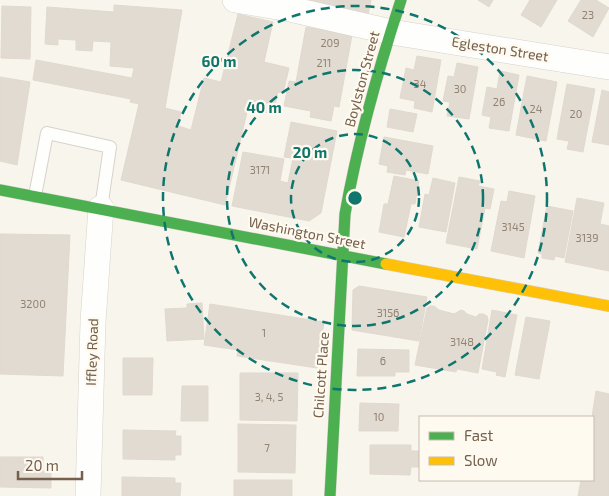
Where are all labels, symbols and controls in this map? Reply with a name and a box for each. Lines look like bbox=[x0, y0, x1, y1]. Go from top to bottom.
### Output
house number: 23 bbox=[582, 8, 594, 21]
street label: Boylston Street bbox=[341, 29, 382, 129]
street label: Egleston Street bbox=[450, 32, 550, 65]
house number: 209 bbox=[320, 36, 340, 49]
text: 60 m bbox=[202, 52, 236, 70]
house number: 211 bbox=[317, 56, 331, 69]
house number: 34 bbox=[414, 77, 427, 90]
house number: 30 bbox=[454, 82, 466, 95]
house number: 26 bbox=[493, 95, 505, 108]
text: 40 m bbox=[246, 98, 282, 116]
house number: 24 bbox=[530, 102, 543, 115]
house number: 20 bbox=[570, 107, 582, 120]
text: 20 m bbox=[293, 143, 327, 161]
house number: 3171 bbox=[250, 163, 270, 176]
centre of rings bbox=[346, 189, 364, 207]
street label: Washington Street bbox=[247, 213, 367, 252]
house number: 3145 bbox=[501, 220, 525, 233]
house number: 3139 bbox=[576, 231, 598, 244]
house number: 3200 bbox=[20, 297, 46, 310]
house number: 3156 bbox=[377, 306, 399, 319]
street label: Iffley Road bbox=[82, 318, 101, 386]
house number: 1 bbox=[262, 326, 266, 339]
street label: Chilcott Place bbox=[309, 331, 332, 419]
house number: 3148 bbox=[450, 335, 474, 348]
house number: 6 bbox=[380, 354, 386, 367]
house number: 3, 4, 5 bbox=[255, 390, 283, 403]
house number: 10 bbox=[373, 410, 385, 423]
legend bbox=[419, 416, 594, 481]
text: Fast bbox=[464, 426, 494, 444]
house number: 7 bbox=[264, 441, 270, 454]
scale bar bbox=[18, 448, 81, 480]
text: Slow bbox=[464, 451, 498, 469]
text: 20 m bbox=[25, 456, 59, 474]

